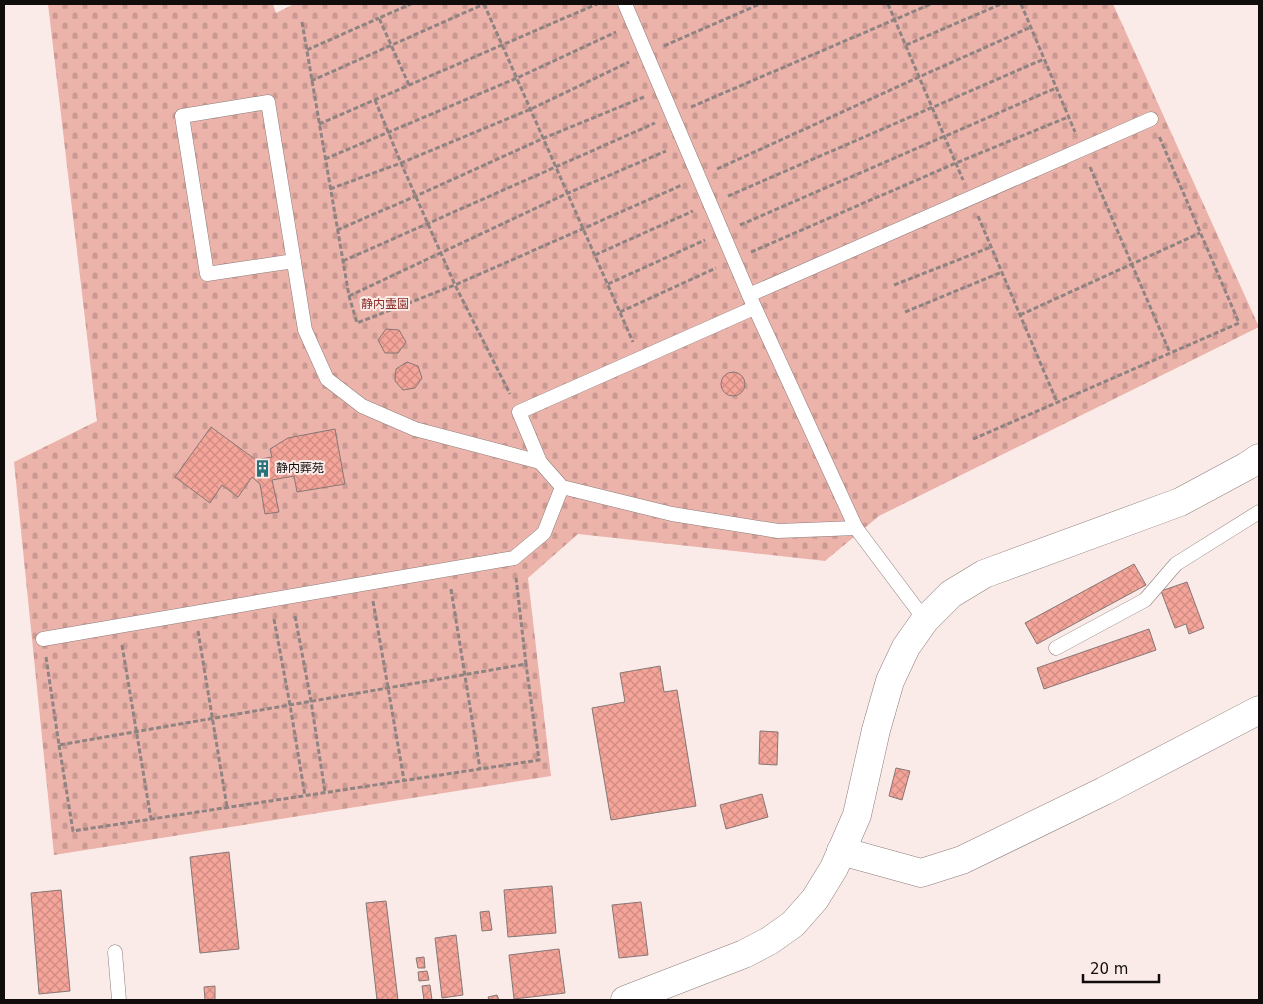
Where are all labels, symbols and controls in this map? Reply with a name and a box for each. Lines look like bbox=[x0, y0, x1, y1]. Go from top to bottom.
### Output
park label: 静内霊園 bbox=[361, 297, 409, 311]
building icon: 静内葬苑 bbox=[252, 458, 272, 478]
place label: 静内葬苑 bbox=[276, 461, 324, 475]
scale bar bbox=[1083, 952, 1159, 984]
text: 20 m bbox=[1090, 960, 1128, 978]

